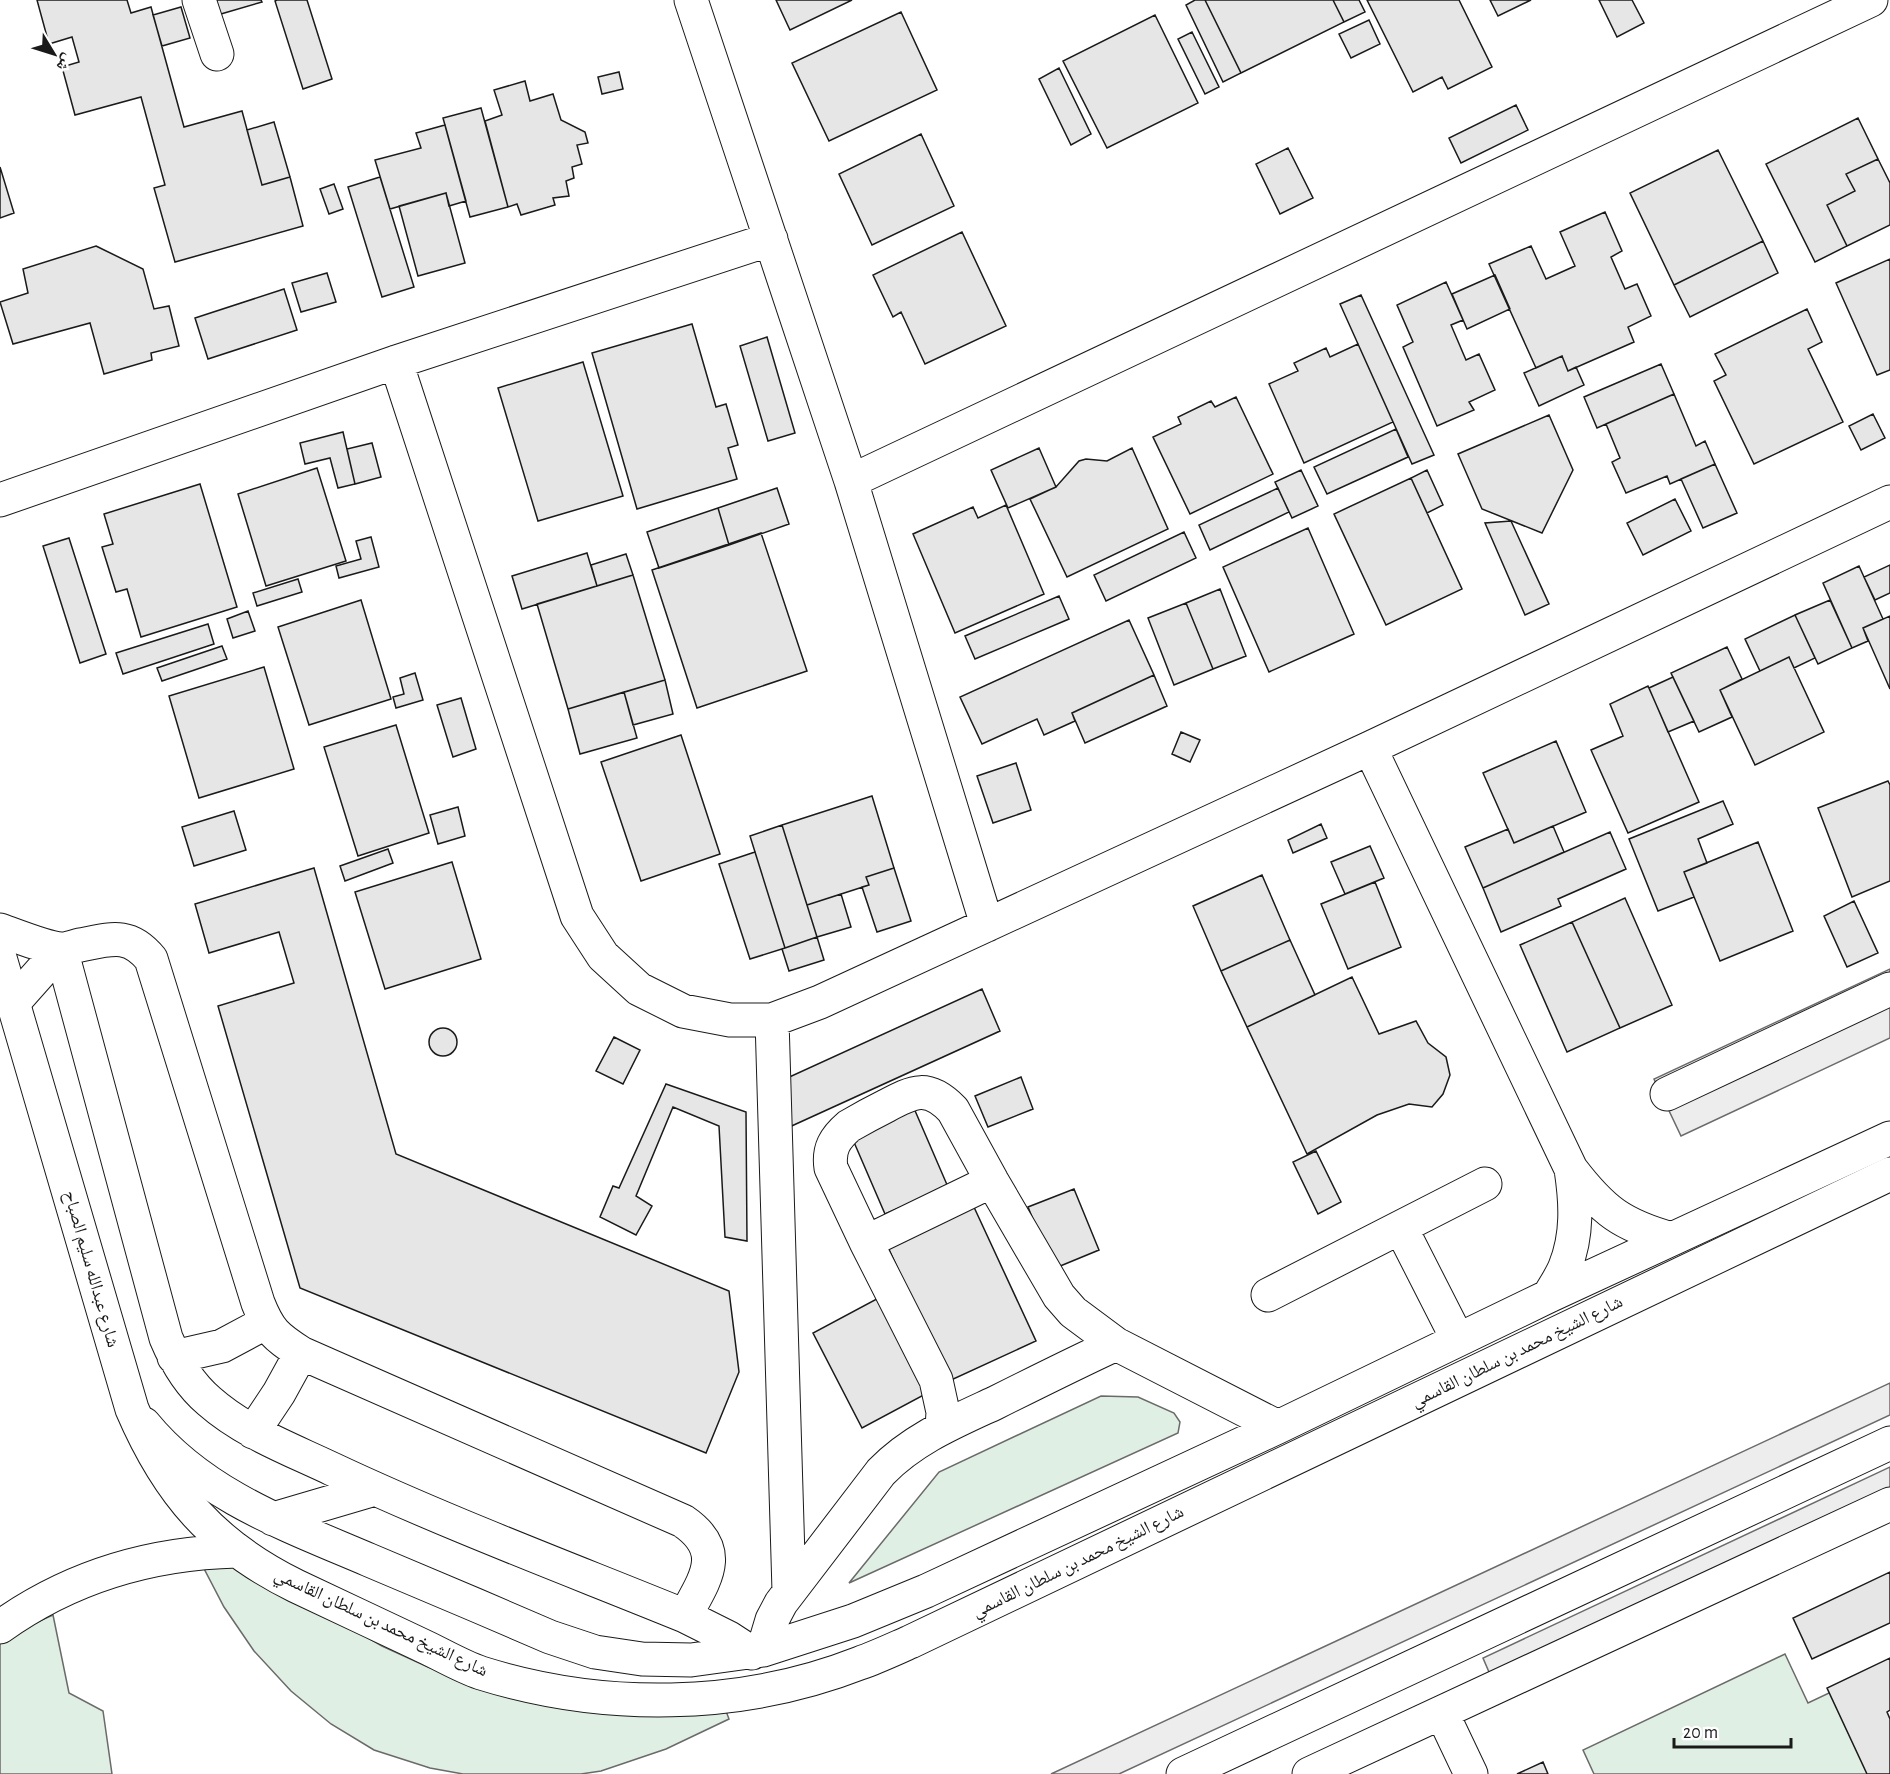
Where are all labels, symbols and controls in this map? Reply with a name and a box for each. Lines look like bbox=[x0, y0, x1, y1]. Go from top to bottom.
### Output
north arrow bbox=[24, 24, 84, 84]
text: ش bbox=[53, 50, 77, 74]
street label: شارع عبدالله سليم الصباح bbox=[58, 1189, 122, 1350]
street label: شارع الشيخ محمد بن سلطان القاسمي bbox=[1408, 1293, 1628, 1415]
street label: شارع الشيخ محمد بن سلطان القاسمي bbox=[969, 1503, 1189, 1625]
street label: شارع الشيخ محمد بن سلطان القاسمي bbox=[270, 1566, 490, 1685]
scale bar bbox=[1674, 1711, 1791, 1749]
text: 20 m bbox=[1683, 1724, 1718, 1742]

